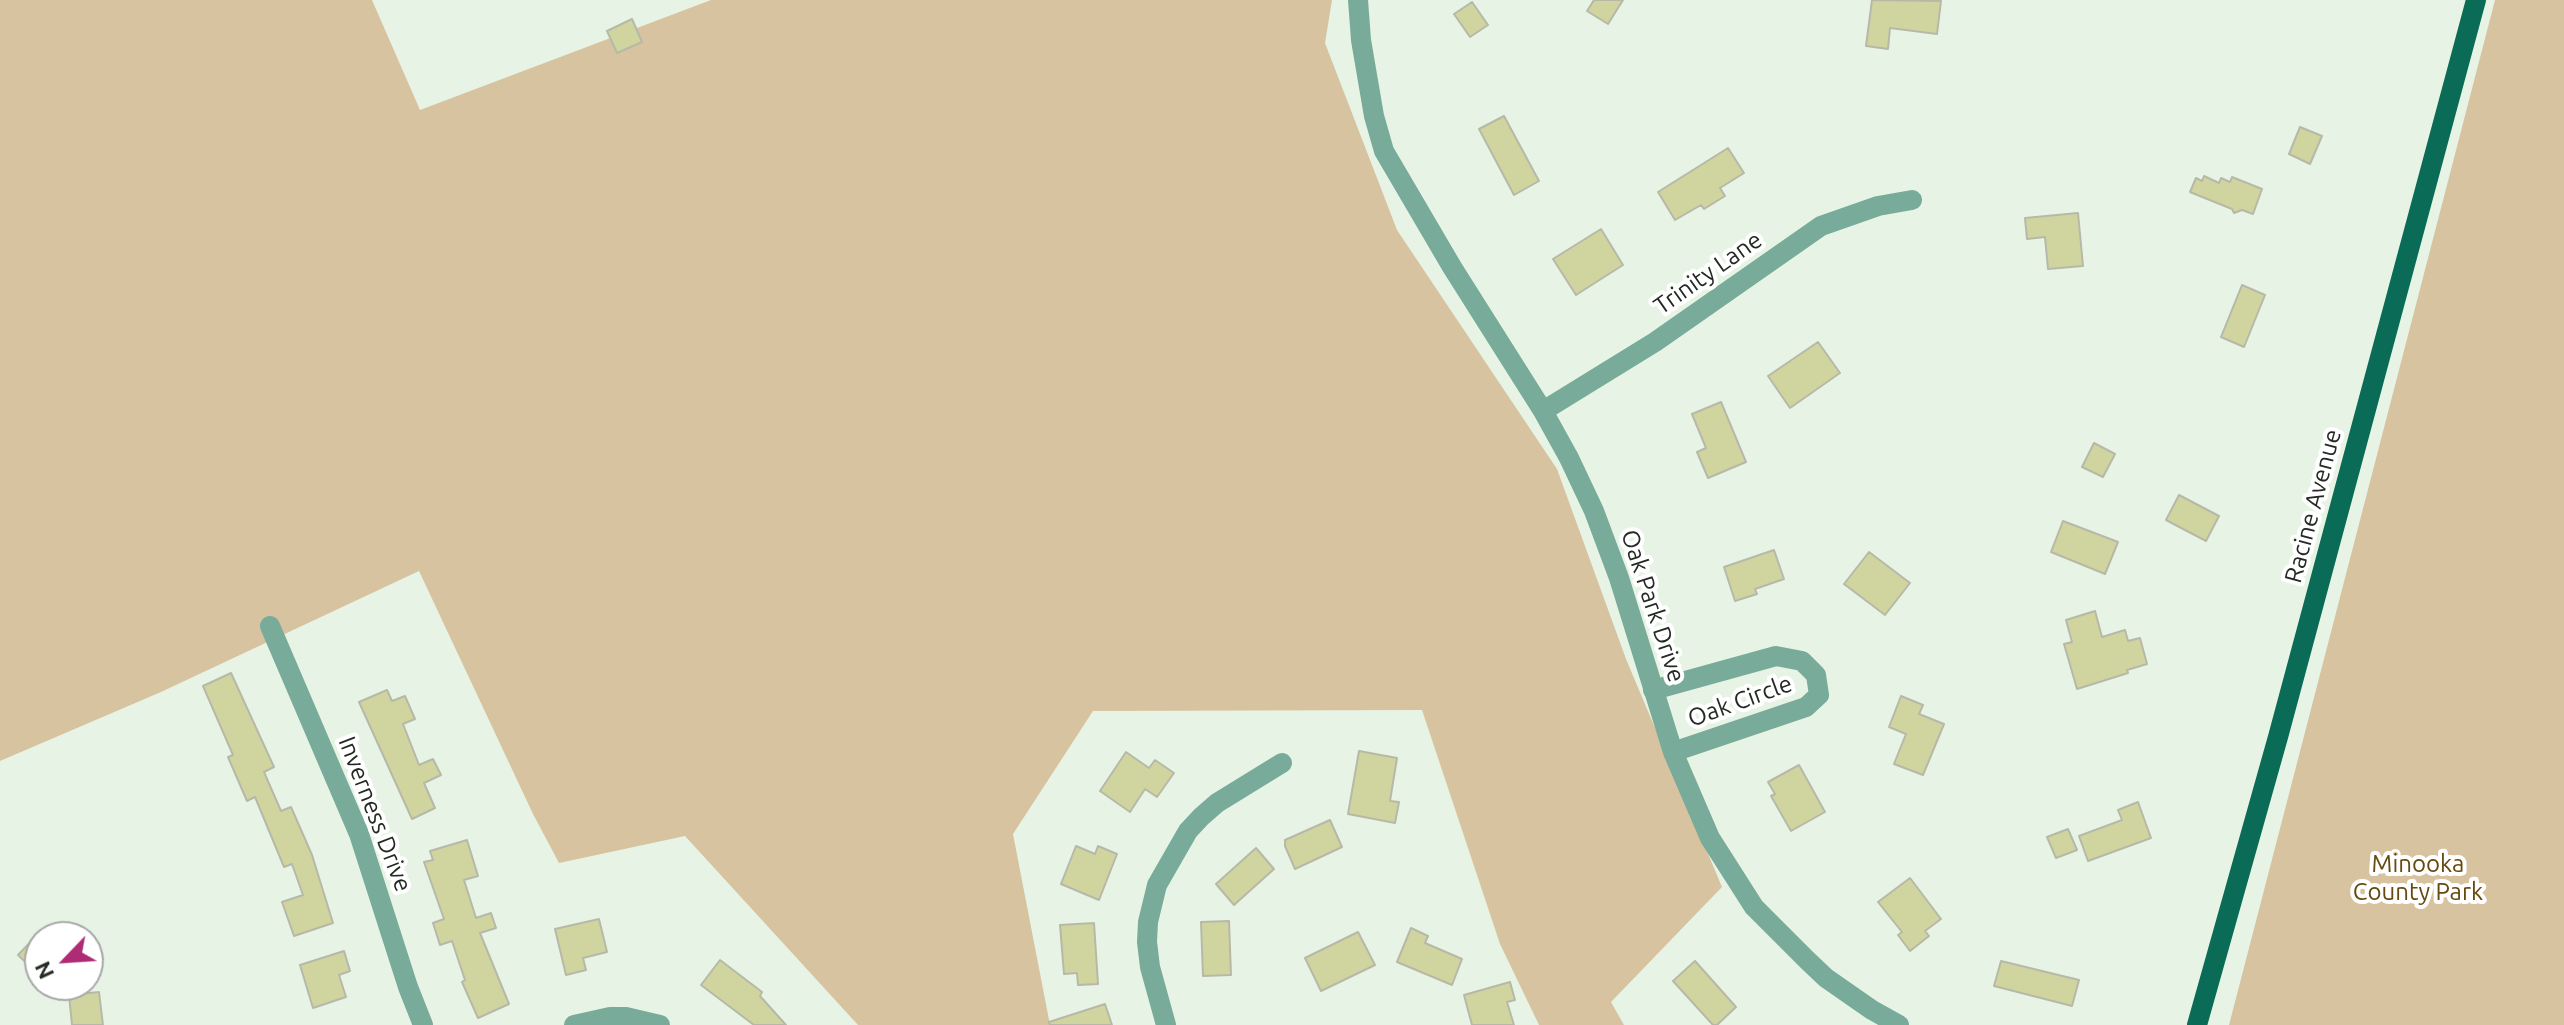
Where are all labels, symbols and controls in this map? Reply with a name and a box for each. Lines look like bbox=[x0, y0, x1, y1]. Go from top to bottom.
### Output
street label: Trinity Lane bbox=[1649, 225, 1767, 321]
street label: Racine Avenue bbox=[2279, 426, 2347, 586]
street label: Oak Park Drive bbox=[1615, 526, 1691, 686]
street label: Oak Circle bbox=[1684, 669, 1796, 733]
street label: Inverness Drive bbox=[332, 732, 418, 896]
park label: Minooka County Park bbox=[2353, 850, 2483, 906]
north arrow bbox=[24, 921, 104, 1001]
text: N bbox=[29, 958, 58, 983]

